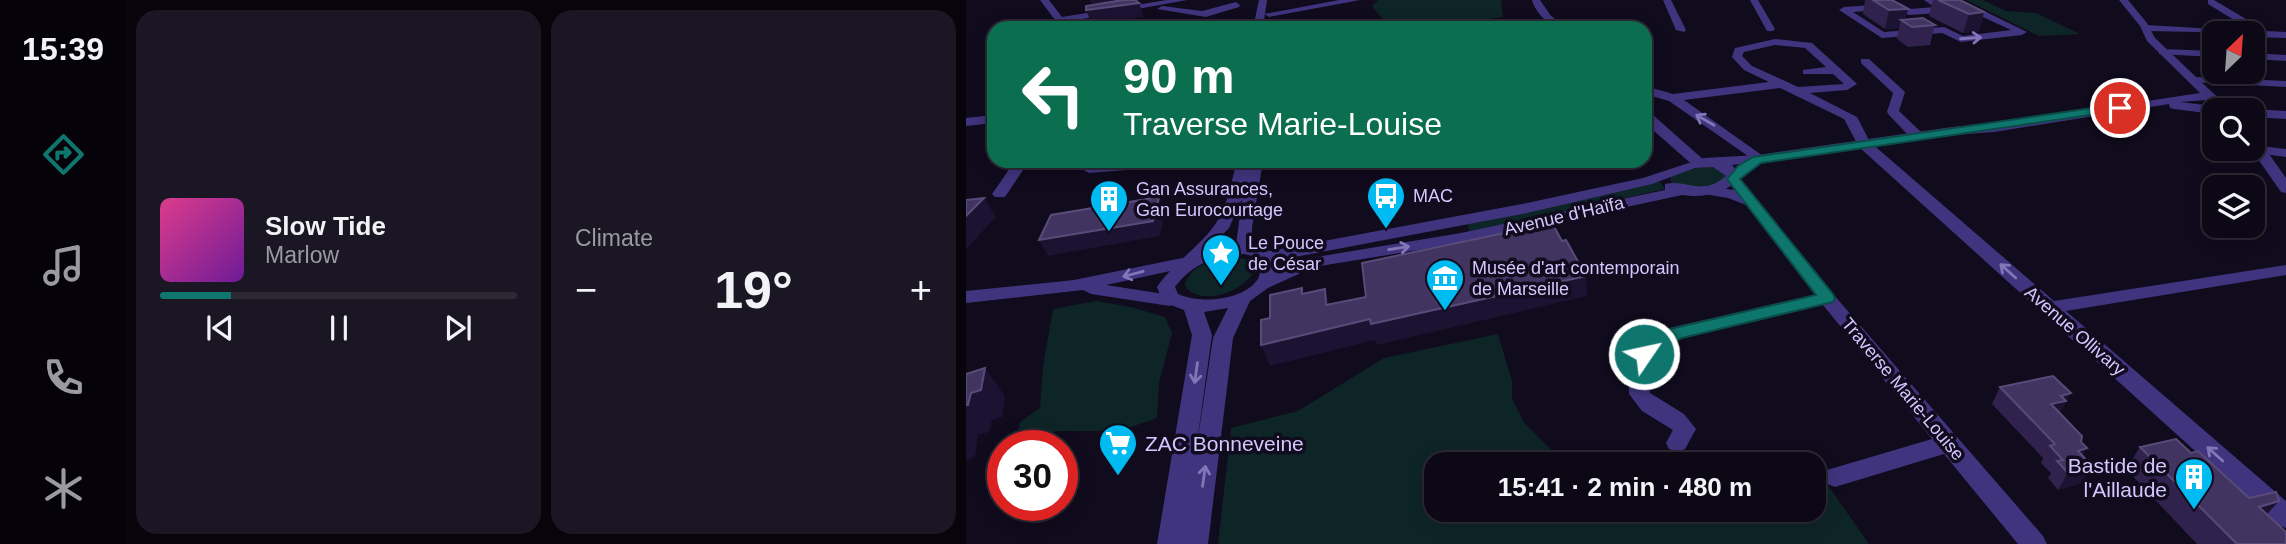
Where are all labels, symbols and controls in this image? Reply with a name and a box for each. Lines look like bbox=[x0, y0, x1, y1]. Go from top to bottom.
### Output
north arrow bbox=[2202, 21, 2264, 84]
map controls bbox=[2202, 21, 2265, 238]
text: 15:39 bbox=[22, 31, 104, 67]
one-way arrow bbox=[1959, 31, 1982, 44]
icon: left bbox=[1008, 49, 1099, 140]
text: 90 m bbox=[1123, 49, 1235, 103]
pin bbox=[2090, 78, 2150, 138]
icon: arrive bbox=[2101, 89, 2139, 127]
button: search bbox=[2202, 98, 2265, 161]
text: Traverse Marie-Louise bbox=[1123, 106, 1442, 142]
one-way arrow bbox=[1695, 113, 1715, 127]
icon: directions bbox=[39, 130, 88, 179]
bus stop icon: MAC bbox=[1365, 175, 1407, 230]
button: layers bbox=[2202, 175, 2265, 238]
building icon: Gan Assurances, Gan Eurocourtage bbox=[1088, 178, 1130, 233]
place label: Gan Assurances, Gan Eurocourtage bbox=[1136, 179, 1283, 220]
place label: MAC bbox=[1413, 186, 1453, 206]
street label: Avenue d'Haïfa bbox=[1502, 192, 1627, 239]
text: Slow Tide bbox=[265, 211, 386, 241]
text: Climate bbox=[575, 225, 653, 251]
place icon: Le Pouce de César bbox=[1200, 232, 1242, 287]
place label: Le Pouce de César bbox=[1248, 233, 1324, 274]
icon: music bbox=[39, 241, 88, 290]
one-way arrow bbox=[1387, 241, 1410, 254]
text: Marlow bbox=[265, 242, 339, 268]
museum icon: Musée d'art contemporain de Marseille bbox=[1424, 257, 1466, 312]
place label: Musée d'art contemporain de Marseille bbox=[1472, 258, 1680, 299]
text: 19° bbox=[714, 261, 793, 319]
one-way arrow bbox=[1999, 263, 2017, 279]
one-way arrow bbox=[1122, 268, 1145, 281]
text: − bbox=[575, 269, 597, 311]
text: + bbox=[910, 269, 932, 311]
street label: Avenue Ollivary bbox=[2021, 282, 2129, 380]
icon: previous bbox=[201, 309, 239, 347]
icon: pause bbox=[320, 309, 358, 347]
icon: next bbox=[439, 309, 477, 347]
street label: Traverse Marie-Louise bbox=[1838, 314, 1968, 464]
position arrow bbox=[1607, 317, 1681, 391]
icon: phone bbox=[39, 353, 88, 402]
one-way arrow bbox=[1189, 361, 1202, 384]
supermarket icon: ZAC Bonneveine bbox=[1097, 422, 1139, 477]
speed limit sign: 30 bbox=[987, 430, 1078, 521]
place label: ZAC Bonneveine bbox=[1145, 432, 1304, 455]
one-way arrow bbox=[2206, 446, 2224, 462]
place label: Bastide de l'Aillaude bbox=[2068, 454, 2167, 501]
building icon: Bastide de l'Aillaude bbox=[2173, 456, 2215, 511]
icon: climate bbox=[39, 464, 88, 513]
one-way arrow bbox=[1198, 466, 1211, 488]
text: 15:41 · 2 min · 480 m bbox=[1498, 472, 1752, 502]

